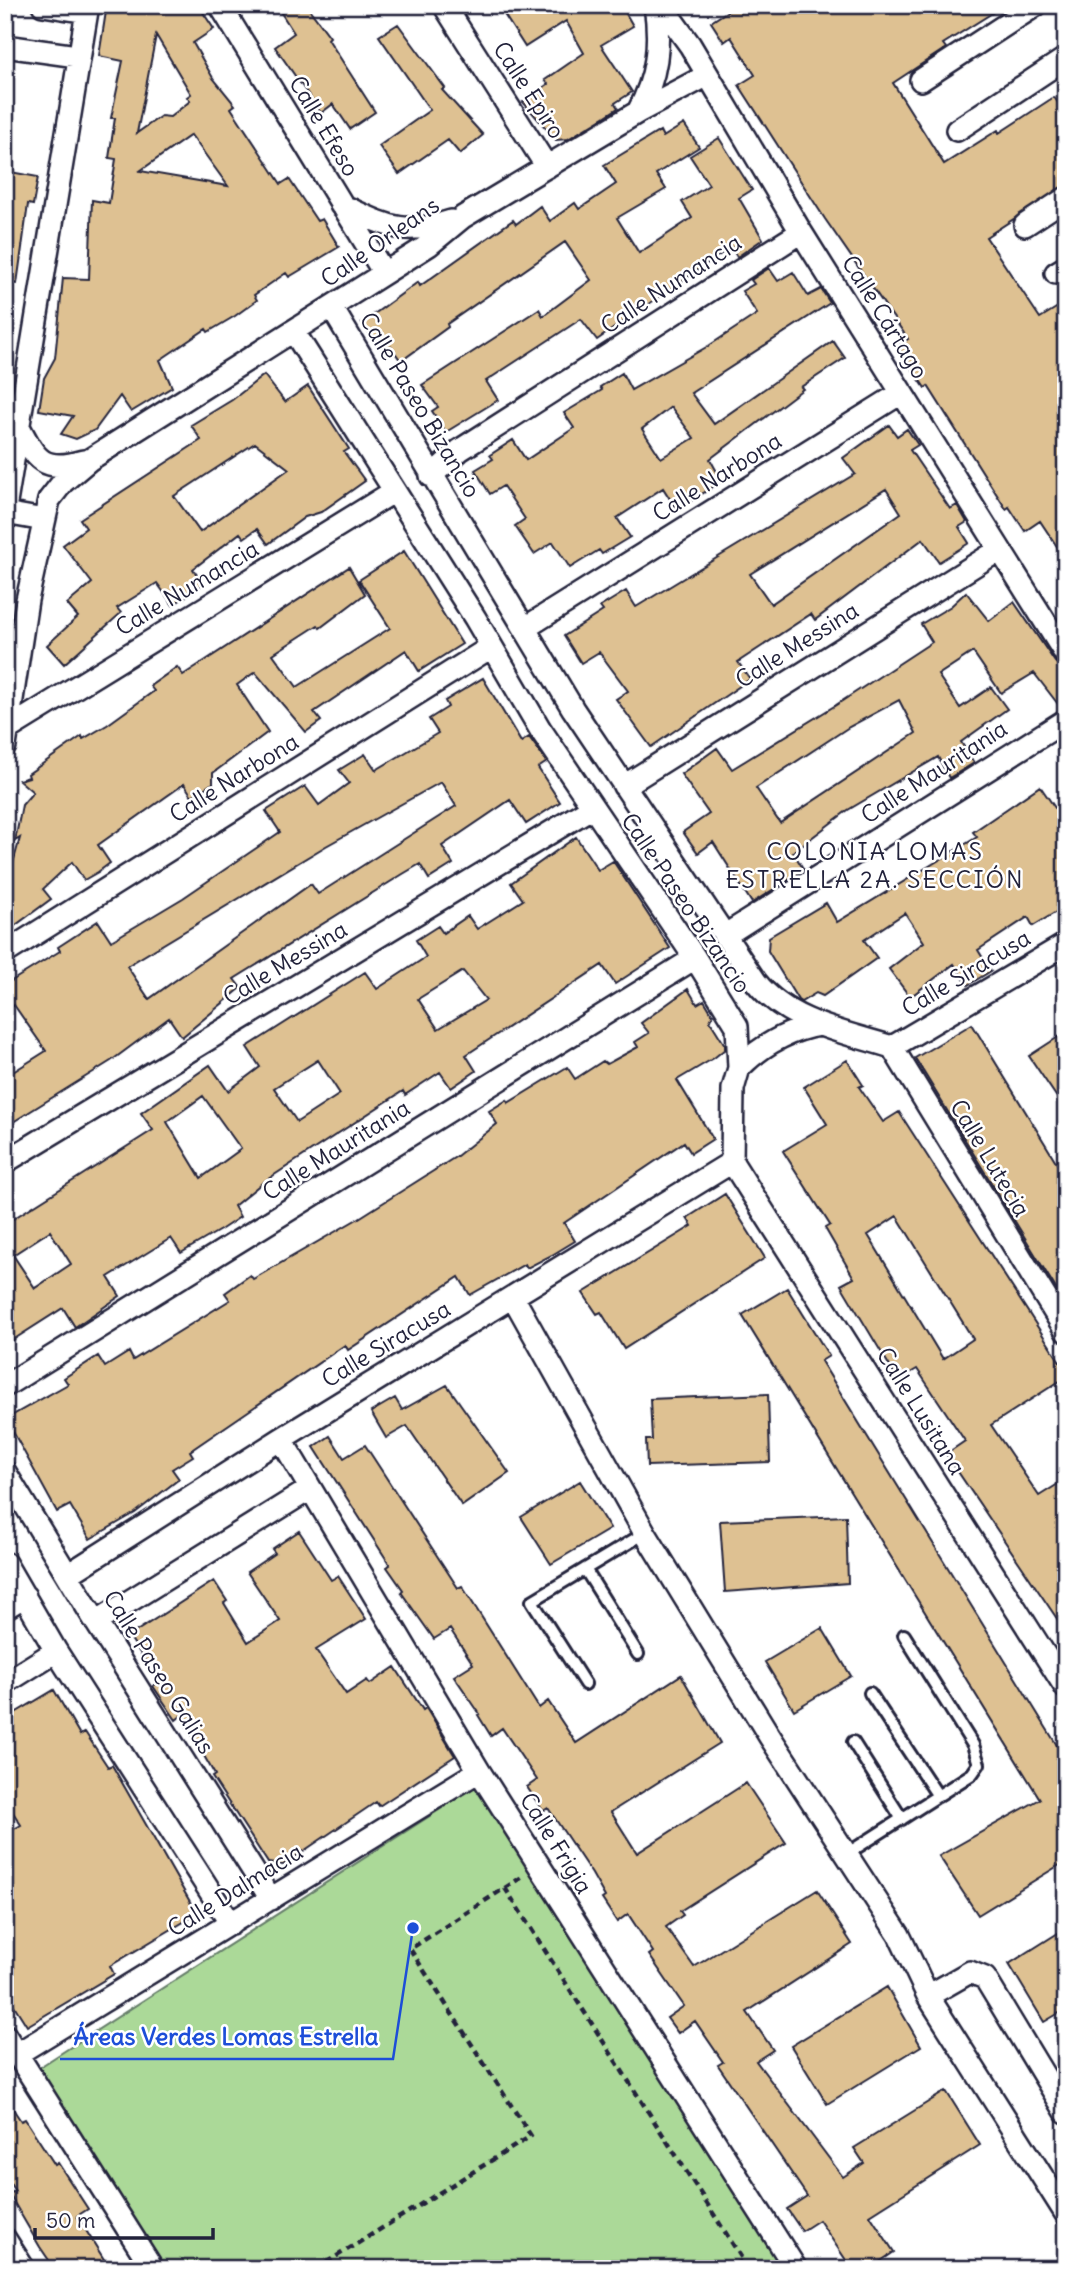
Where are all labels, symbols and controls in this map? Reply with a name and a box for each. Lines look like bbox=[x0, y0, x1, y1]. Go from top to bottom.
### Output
street label: Calle Epiro bbox=[487, 36, 572, 144]
street label: Calle Efeso bbox=[283, 70, 366, 181]
street label: Calle Orleans bbox=[315, 190, 445, 293]
street label: Calle Numancia bbox=[595, 227, 747, 340]
street label: Calle Cártago bbox=[836, 250, 935, 384]
street label: Calle Paseo Bizancio bbox=[354, 307, 487, 503]
street label: Calle Narbona bbox=[647, 425, 787, 528]
street label: Calle Numancia bbox=[110, 533, 264, 642]
street label: Calle Messina bbox=[730, 595, 864, 694]
street label: Calle Mauritania bbox=[855, 714, 1012, 830]
street label: Calle Narbona bbox=[164, 726, 304, 829]
street label: Calle Paseo Bizancio bbox=[615, 807, 757, 998]
district label: COLONIA LOMAS ESTRELLA 2A. SECCIÓN bbox=[725, 836, 1025, 894]
street label: Calle Messina bbox=[217, 914, 352, 1011]
street label: Calle Siracusa bbox=[896, 923, 1035, 1022]
street label: Calle Mauritania bbox=[257, 1093, 415, 1206]
street label: Calle Lutecia bbox=[944, 1094, 1037, 1222]
street label: Calle Siracusa bbox=[316, 1294, 455, 1393]
street label: Calle Lusitana bbox=[871, 1342, 972, 1480]
street label: Calle Paseo Galias bbox=[97, 1585, 221, 1759]
street label: Calle Frigia bbox=[514, 1787, 599, 1899]
street label: Calle Dalmacia bbox=[162, 1836, 308, 1943]
callout: Áreas Verdes Lomas Estrella bbox=[60, 2014, 393, 2059]
text: Áreas Verdes Lomas Estrella bbox=[73, 2021, 379, 2051]
scale bar bbox=[35, 2197, 214, 2241]
text: 50 m bbox=[46, 2207, 95, 2234]

